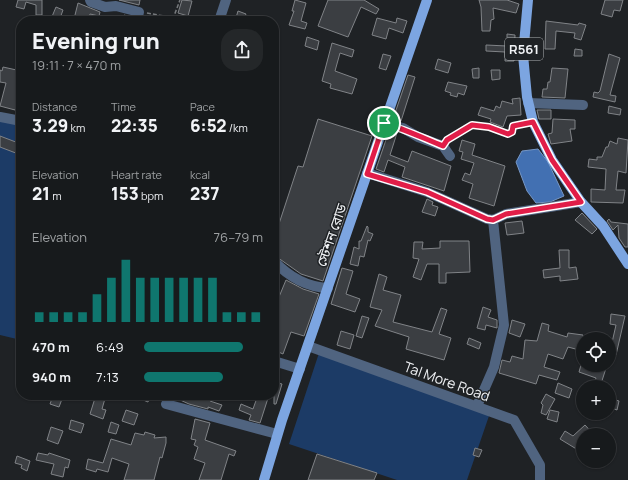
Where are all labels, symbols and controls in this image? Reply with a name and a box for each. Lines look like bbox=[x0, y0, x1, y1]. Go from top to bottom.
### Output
text: Evening run bbox=[32, 26, 160, 56]
button: share bbox=[221, 29, 263, 71]
road number: R561 bbox=[505, 38, 543, 60]
text: 19:11 · 7 × 470 m bbox=[32, 56, 121, 74]
text: Distance bbox=[32, 99, 77, 114]
text: Time bbox=[111, 99, 136, 114]
text: Pace bbox=[190, 99, 215, 114]
pin bbox=[367, 106, 401, 140]
icon: arrive bbox=[373, 112, 395, 134]
text: 3.29 bbox=[32, 114, 68, 137]
text: 22:35 bbox=[111, 114, 158, 137]
text: 6:52 bbox=[190, 114, 227, 137]
text: km bbox=[68, 120, 85, 135]
text: /km bbox=[227, 120, 248, 135]
text: Elevation bbox=[32, 167, 78, 182]
text: Heart rate bbox=[111, 167, 162, 182]
text: kcal bbox=[190, 167, 210, 182]
text: 21 bbox=[32, 182, 50, 205]
text: 153 bbox=[111, 182, 139, 205]
text: 237 bbox=[190, 182, 220, 205]
text: m bbox=[50, 188, 62, 203]
text: bpm bbox=[139, 188, 163, 203]
street label: স্টেশন রোড bbox=[311, 200, 351, 269]
text: Elevation bbox=[32, 228, 87, 246]
text: 76–79 m bbox=[214, 228, 263, 246]
map controls bbox=[576, 332, 616, 468]
button: locate bbox=[576, 332, 616, 372]
text: 470 m bbox=[32, 338, 70, 356]
text: 6:49 bbox=[96, 338, 124, 356]
street label: Tal More Road bbox=[401, 357, 493, 405]
text: 940 m bbox=[32, 368, 71, 386]
text: 7:13 bbox=[96, 368, 119, 386]
button: + bbox=[576, 380, 616, 420]
button: − bbox=[576, 428, 616, 468]

